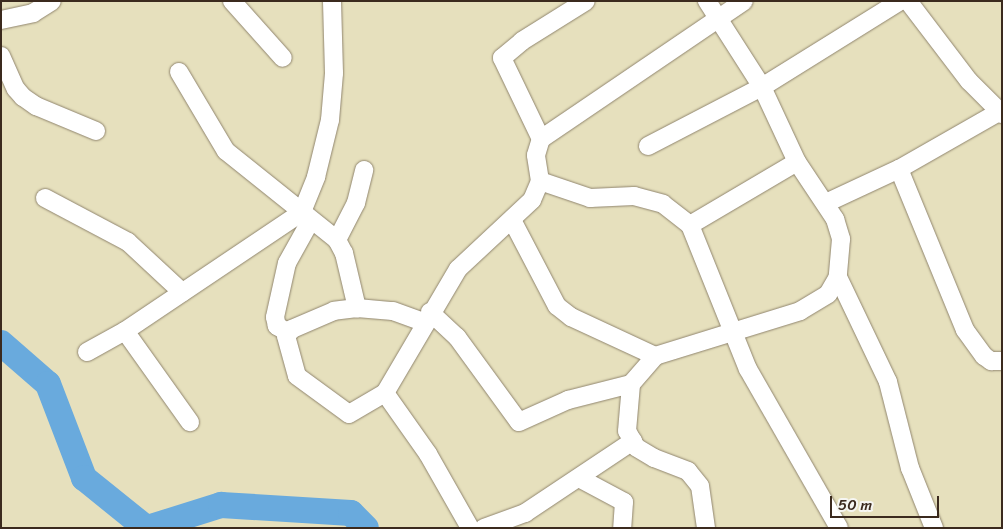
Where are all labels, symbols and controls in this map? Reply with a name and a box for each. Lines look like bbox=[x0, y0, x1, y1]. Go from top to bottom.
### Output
scale bar bbox=[833, 486, 942, 518]
text: 50 m bbox=[838, 492, 872, 518]

